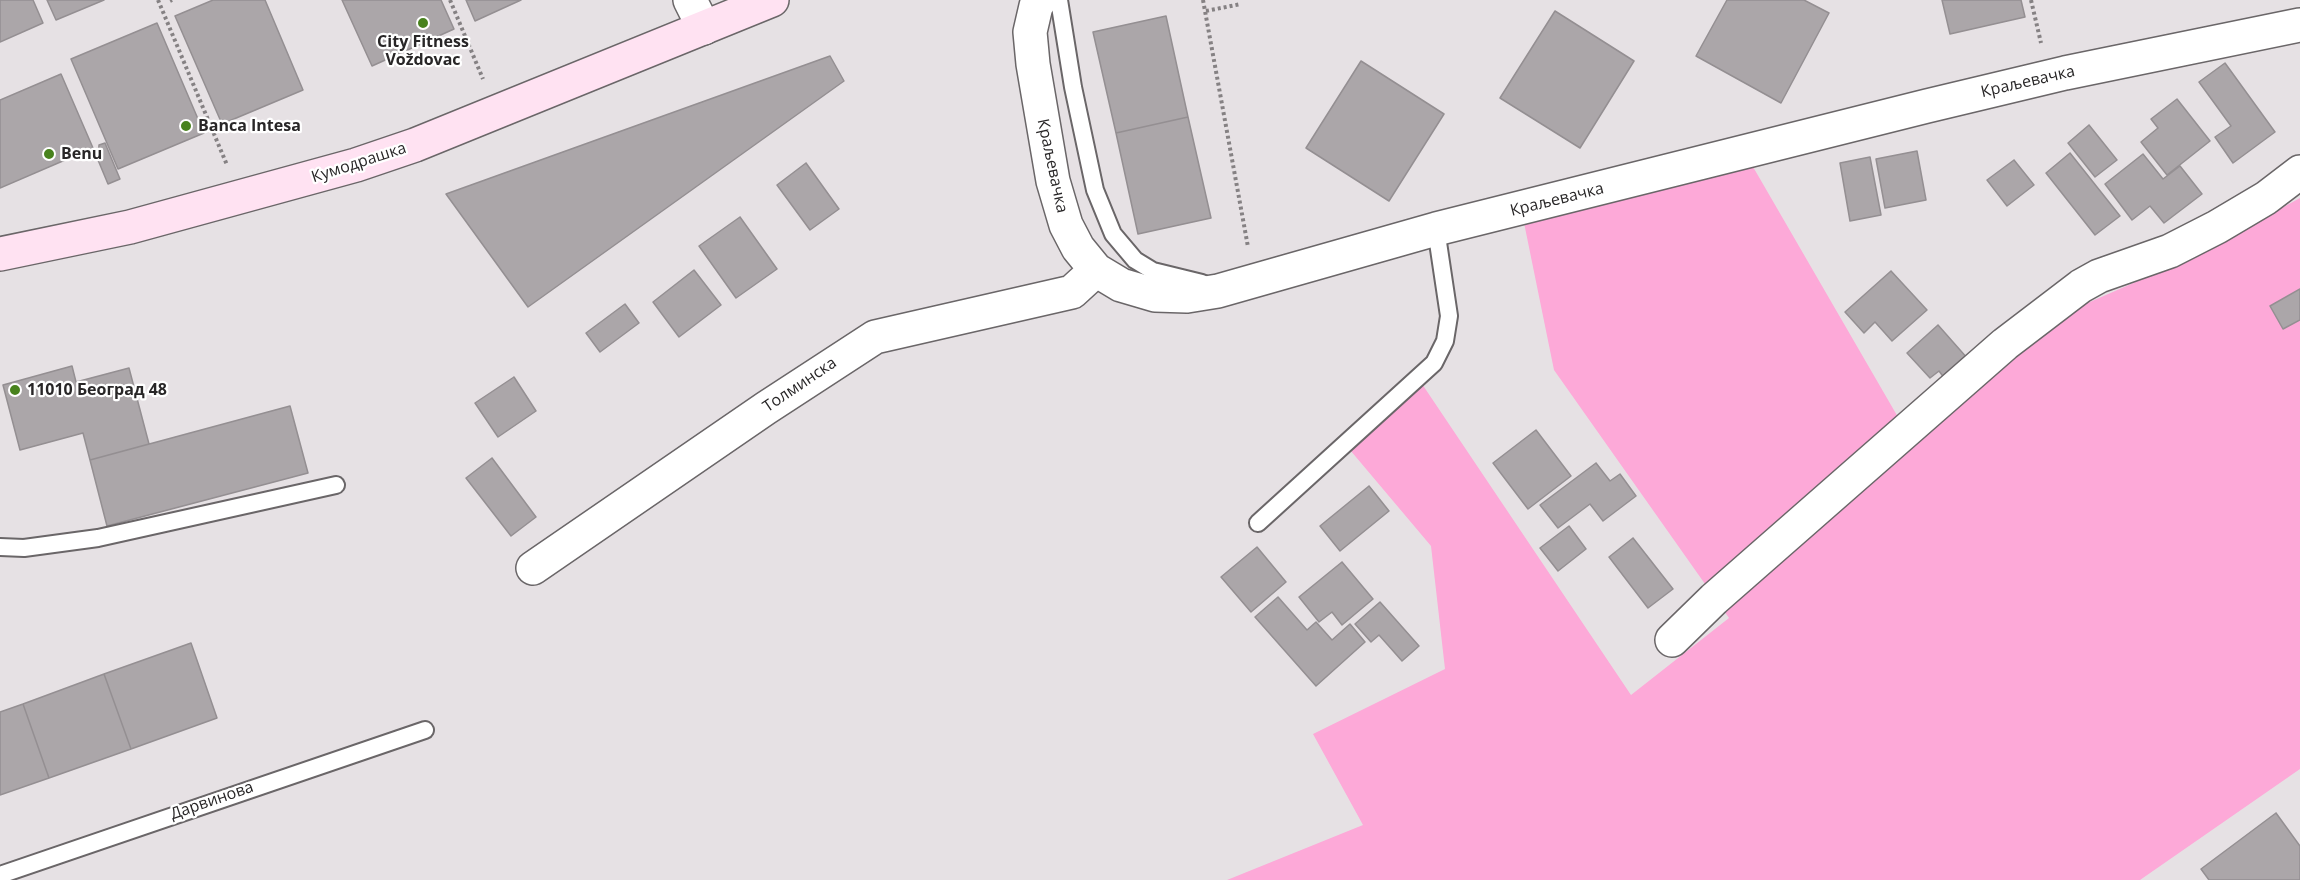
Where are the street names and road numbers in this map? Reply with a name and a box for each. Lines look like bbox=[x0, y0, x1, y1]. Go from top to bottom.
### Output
street label: Краљевачка bbox=[1979, 62, 2077, 102]
street label: Краљевачка bbox=[1033, 117, 1071, 215]
street label: Кумодрашка bbox=[309, 139, 409, 187]
street label: Краљевачка bbox=[1508, 179, 1606, 221]
street label: Толминска bbox=[760, 353, 840, 417]
street label: Дарвинова bbox=[168, 778, 256, 824]

